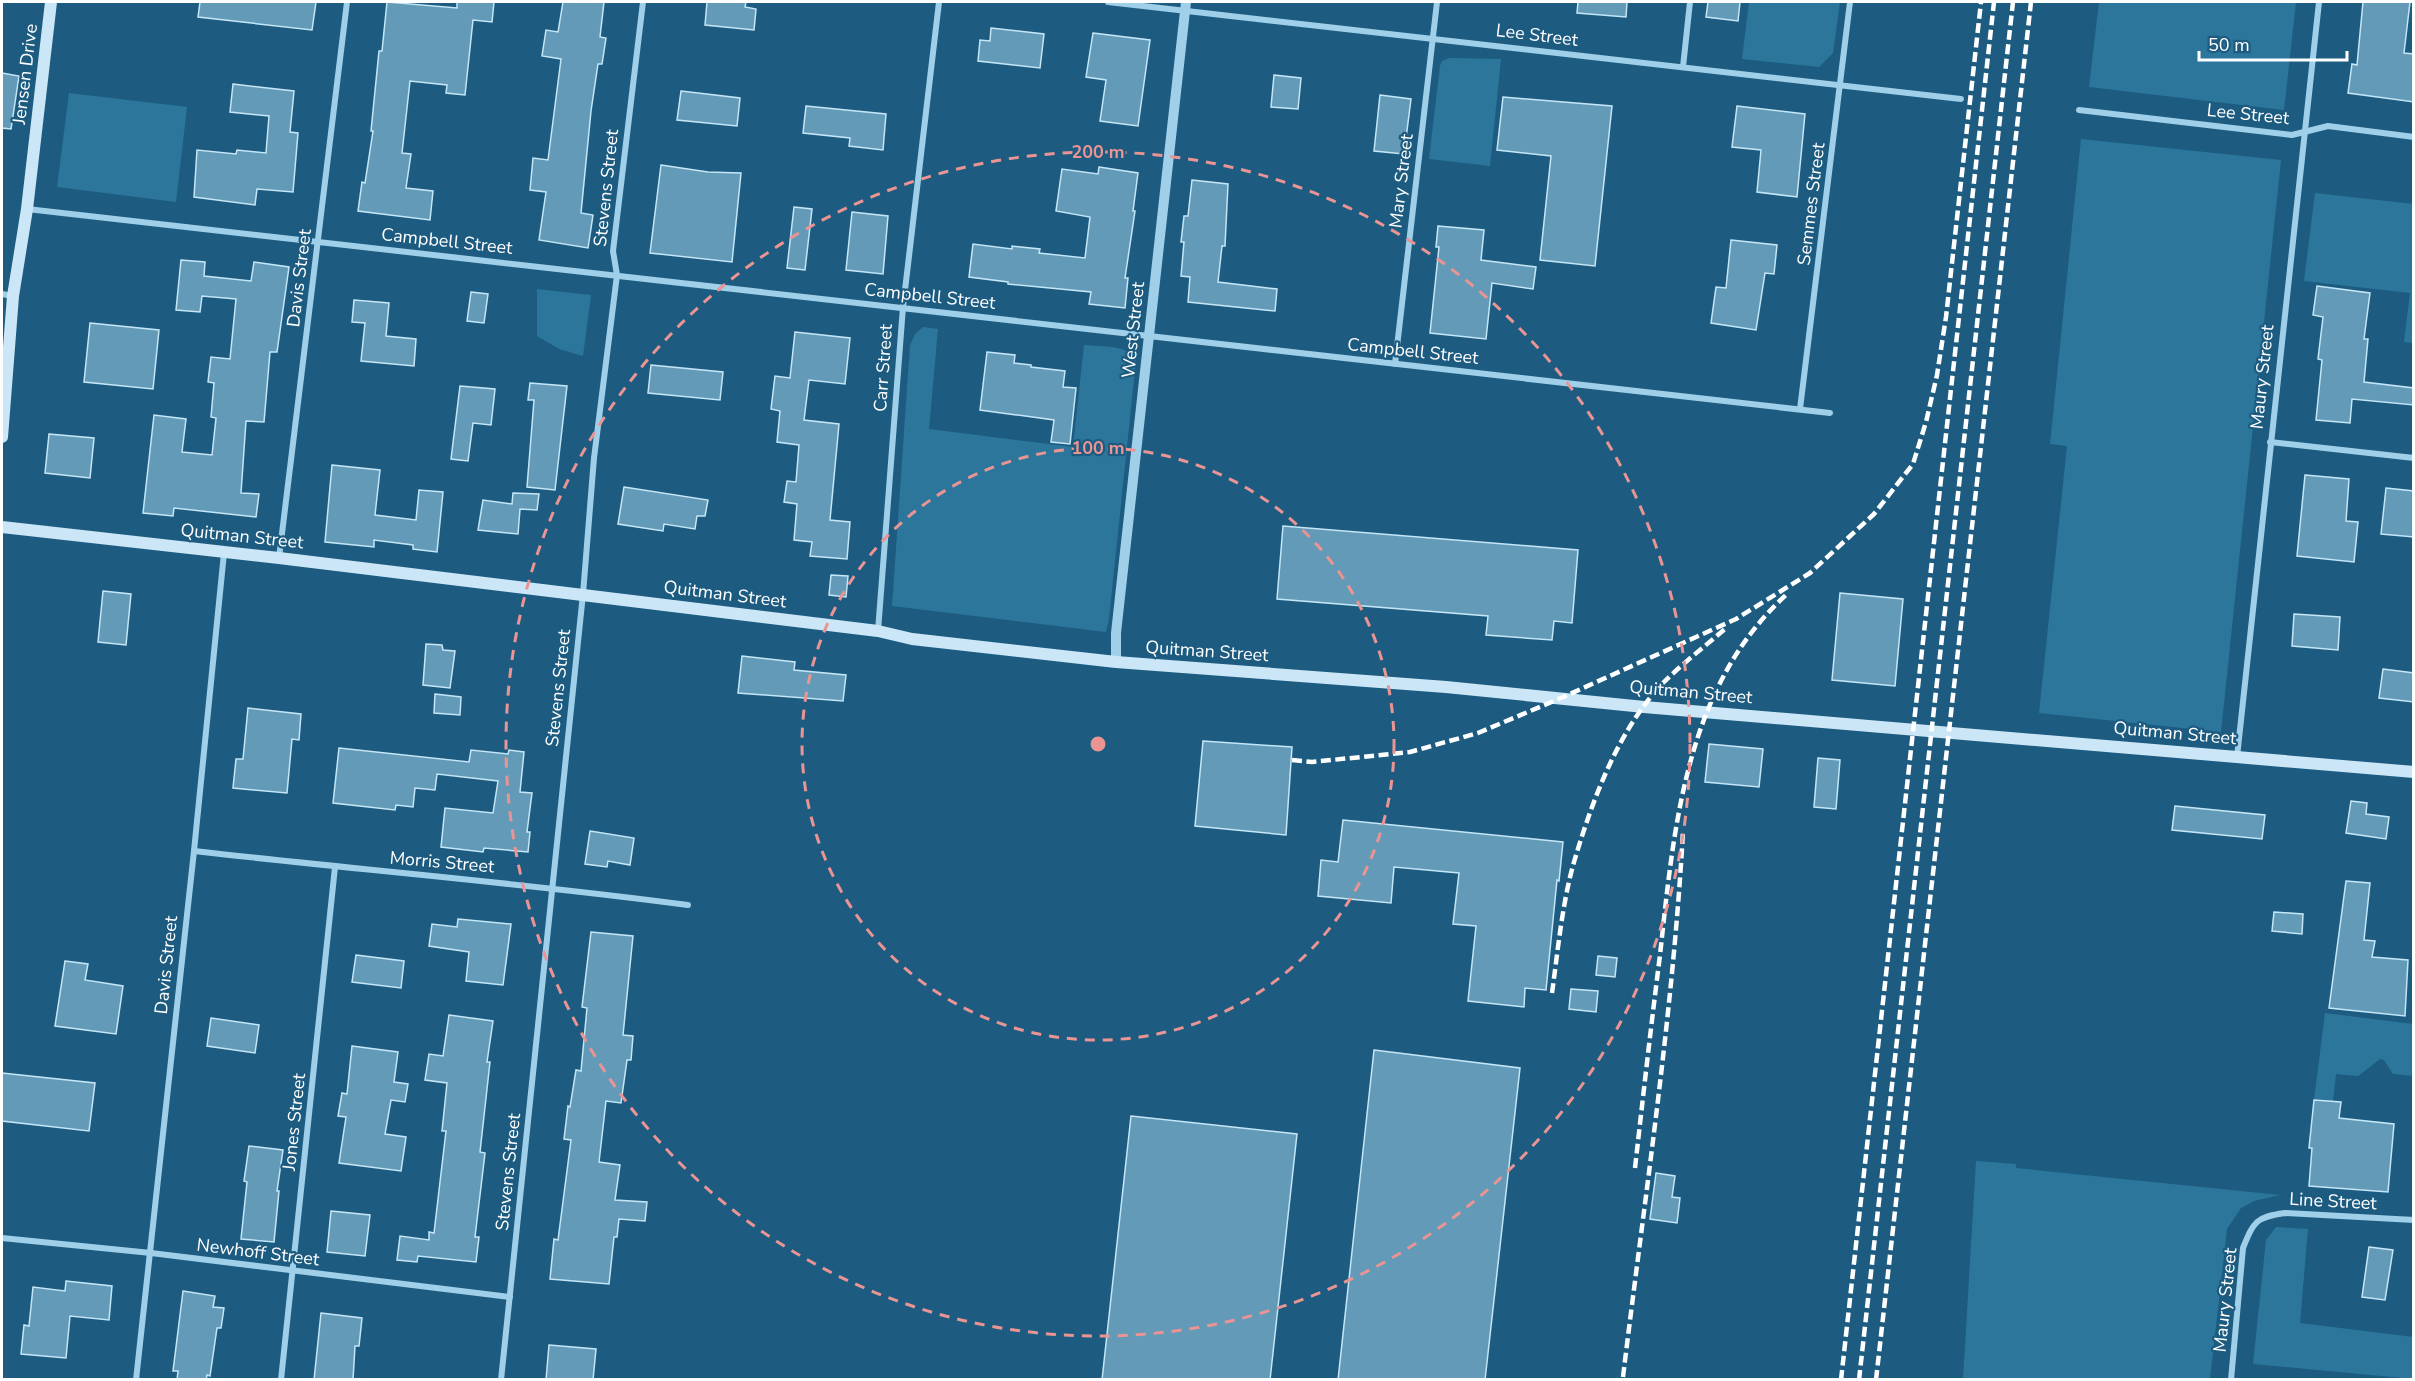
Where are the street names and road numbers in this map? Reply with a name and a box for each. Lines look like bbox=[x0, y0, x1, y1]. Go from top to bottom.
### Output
street label: Lee Street bbox=[1495, 18, 1580, 52]
street label: Jensen Drive bbox=[7, 22, 43, 127]
street label: Lee Street bbox=[2206, 98, 2291, 130]
street label: Stevens Street bbox=[588, 127, 624, 248]
street label: Mary Street bbox=[1383, 132, 1419, 230]
street label: Semmes Street bbox=[1792, 141, 1831, 267]
street label: Campbell Street bbox=[380, 222, 514, 260]
street label: Davis Street bbox=[281, 227, 317, 328]
street label: Campbell Street bbox=[863, 277, 997, 315]
street label: West Street bbox=[1116, 280, 1150, 379]
street label: Carr Street bbox=[868, 323, 898, 413]
street label: Maury Street bbox=[2245, 323, 2279, 430]
street label: Campbell Street bbox=[1346, 332, 1480, 370]
street label: Quitman Street bbox=[179, 518, 305, 554]
street label: Quitman Street bbox=[662, 575, 788, 614]
street label: Stevens Street bbox=[540, 627, 576, 748]
street label: Quitman Street bbox=[1145, 635, 1270, 667]
street label: Quitman Street bbox=[1629, 675, 1754, 709]
street label: Quitman Street bbox=[2113, 716, 2238, 750]
street label: Morris Street bbox=[389, 845, 496, 879]
street label: Davis Street bbox=[149, 914, 183, 1015]
street label: Jones Street bbox=[277, 1071, 311, 1173]
street label: Stevens Street bbox=[490, 1111, 526, 1232]
street label: Line Street bbox=[2289, 1187, 2378, 1215]
street label: Newhoff Street bbox=[195, 1233, 321, 1272]
street label: Maury Street bbox=[2208, 1246, 2242, 1353]

